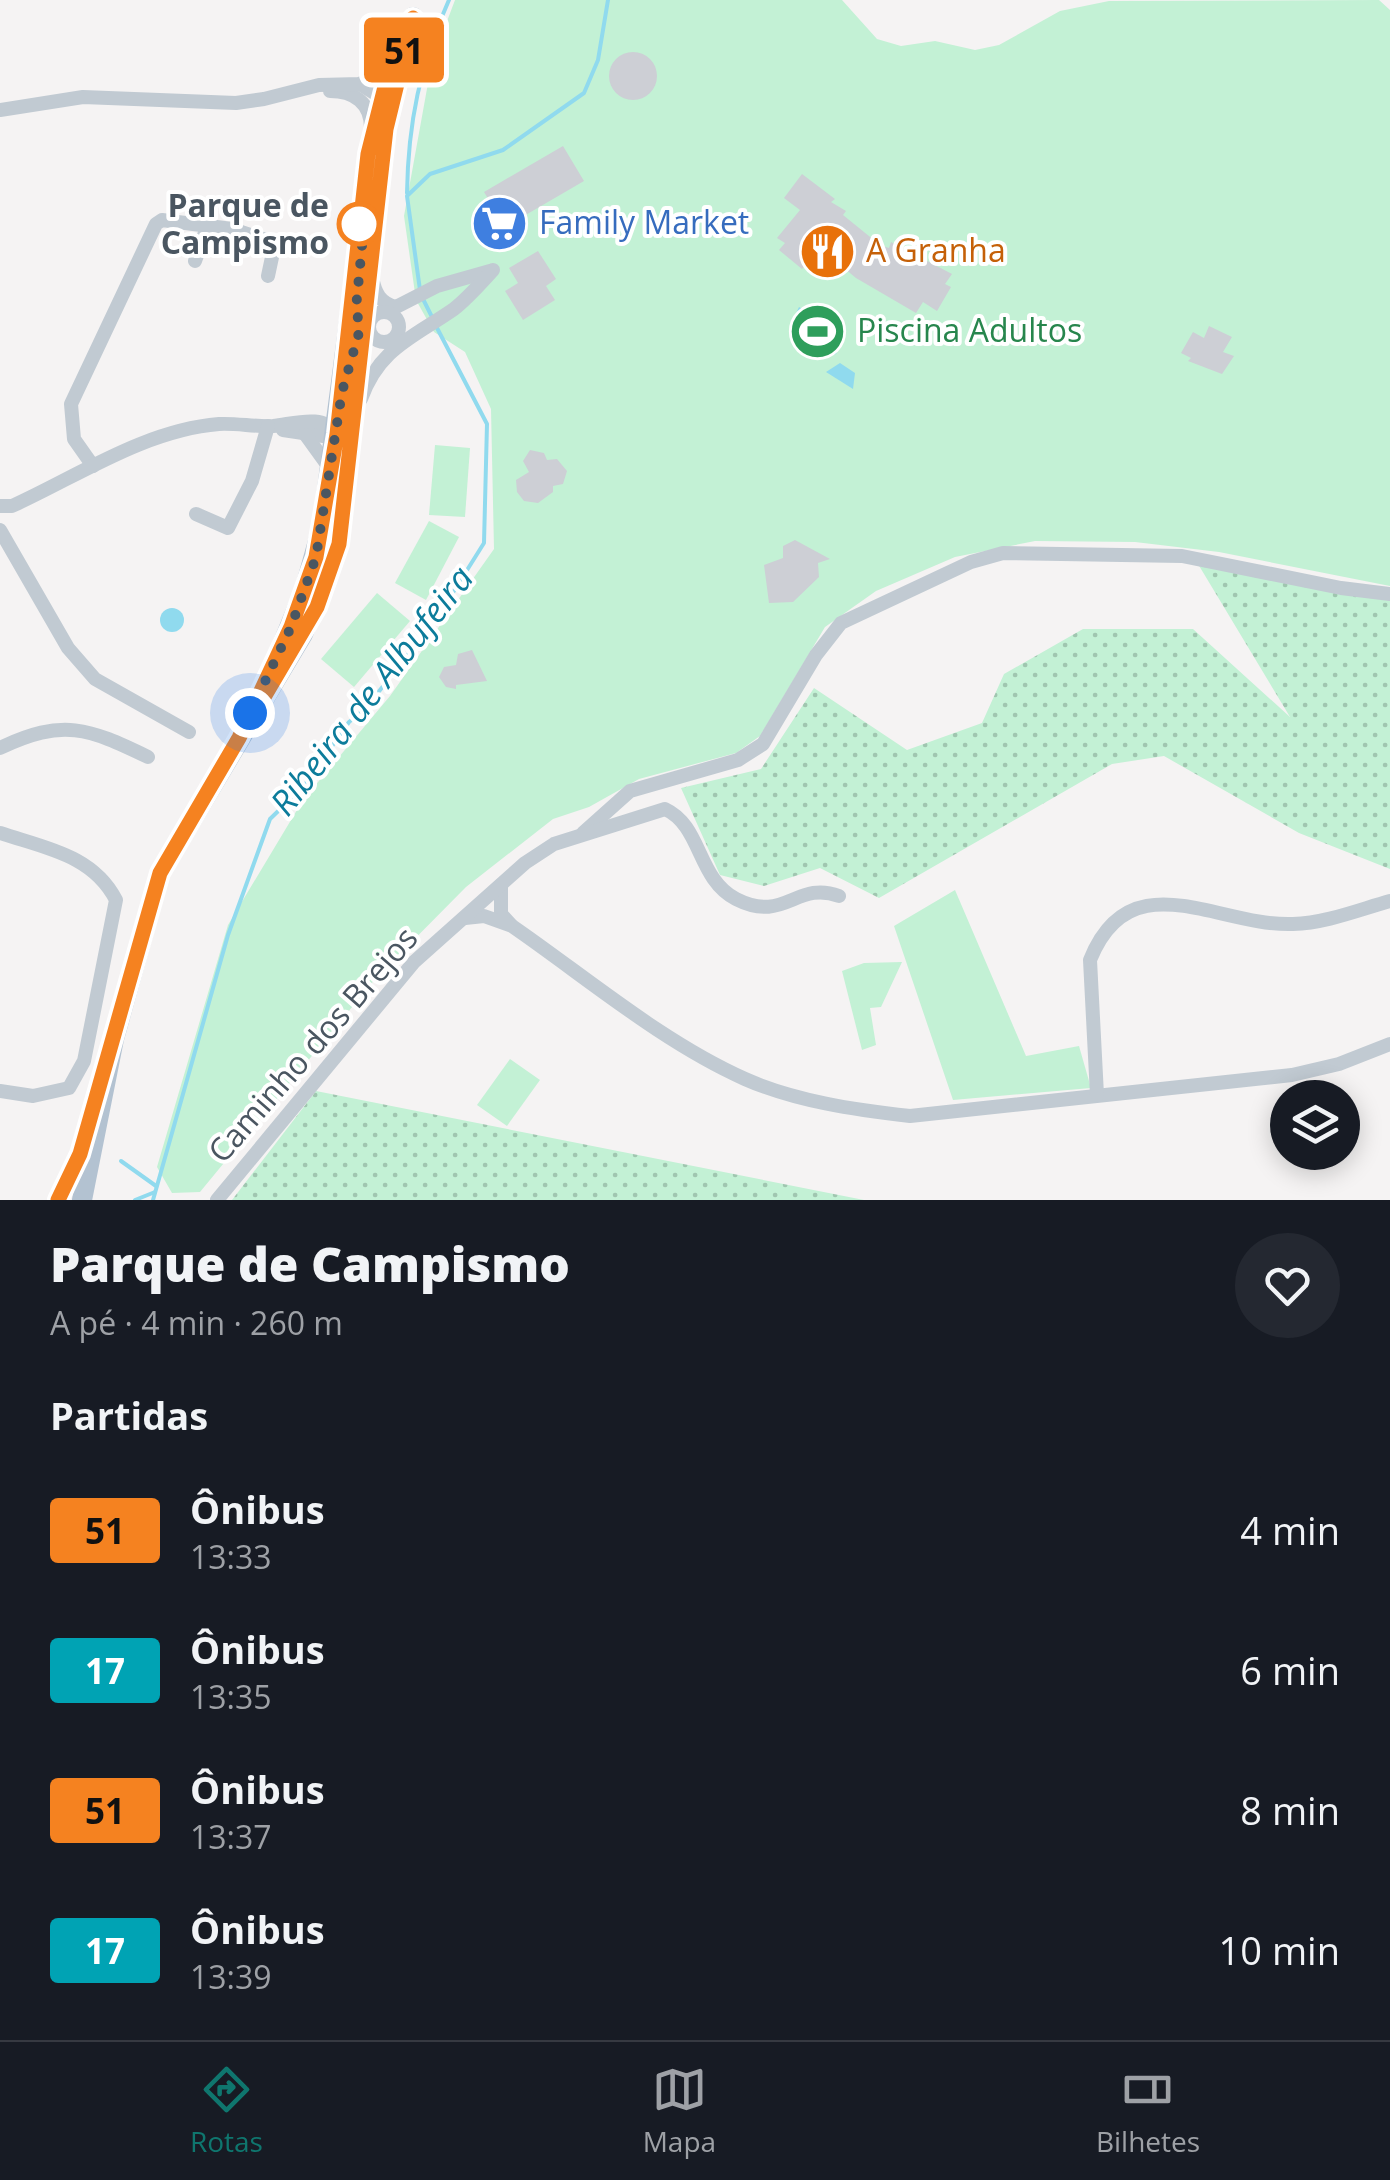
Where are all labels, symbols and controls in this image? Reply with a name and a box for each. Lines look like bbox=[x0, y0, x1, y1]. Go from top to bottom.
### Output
line badge: 51 bbox=[359, 18, 449, 82]
text: 51 bbox=[384, 27, 424, 74]
place label: Parque de Campismo bbox=[161, 183, 329, 263]
supermarket icon: Family Market bbox=[470, 193, 530, 253]
place label: Family Market bbox=[539, 200, 749, 243]
marker: Parque de Campismo bbox=[338, 203, 380, 245]
restaurant icon: A Granha bbox=[797, 221, 857, 281]
place label: A Granha bbox=[866, 228, 1006, 271]
sports icon: Piscina Adultos bbox=[788, 301, 848, 361]
place label: Piscina Adultos bbox=[857, 308, 1082, 351]
water label: Ribeira de Albufeira bbox=[259, 555, 483, 824]
your location bbox=[225, 688, 275, 738]
street label: Caminho dos Brejos bbox=[198, 917, 426, 1171]
map controls bbox=[1270, 1080, 1360, 1170]
button: layers bbox=[1270, 1080, 1360, 1170]
text: Parque de Campismo bbox=[50, 1231, 570, 1296]
button: heart bbox=[1235, 1233, 1340, 1338]
text: A pé · 4 min · 260 m bbox=[50, 1301, 343, 1344]
text: Partidas bbox=[50, 1389, 208, 1441]
text: Ônibus bbox=[190, 1483, 325, 1535]
text: 4 min bbox=[1240, 1504, 1340, 1556]
text: 51 bbox=[85, 1507, 125, 1554]
text: 13:33 bbox=[190, 1535, 272, 1578]
text: Ônibus bbox=[190, 1623, 325, 1675]
text: 6 min bbox=[1240, 1644, 1340, 1696]
text: 17 bbox=[85, 1647, 125, 1694]
text: 13:35 bbox=[190, 1675, 272, 1718]
text: Ônibus bbox=[190, 1763, 325, 1815]
text: 8 min bbox=[1240, 1784, 1340, 1836]
text: 51 bbox=[85, 1787, 125, 1834]
text: 13:37 bbox=[190, 1815, 272, 1858]
text: Ônibus bbox=[190, 1903, 325, 1955]
text: 10 min bbox=[1219, 1924, 1340, 1976]
text: 17 bbox=[85, 1927, 125, 1974]
text: 13:39 bbox=[190, 1955, 272, 1998]
tab: Rotas bbox=[190, 2062, 263, 2160]
tab: Mapa bbox=[643, 2062, 716, 2160]
tab: Bilhetes bbox=[1096, 2062, 1200, 2160]

